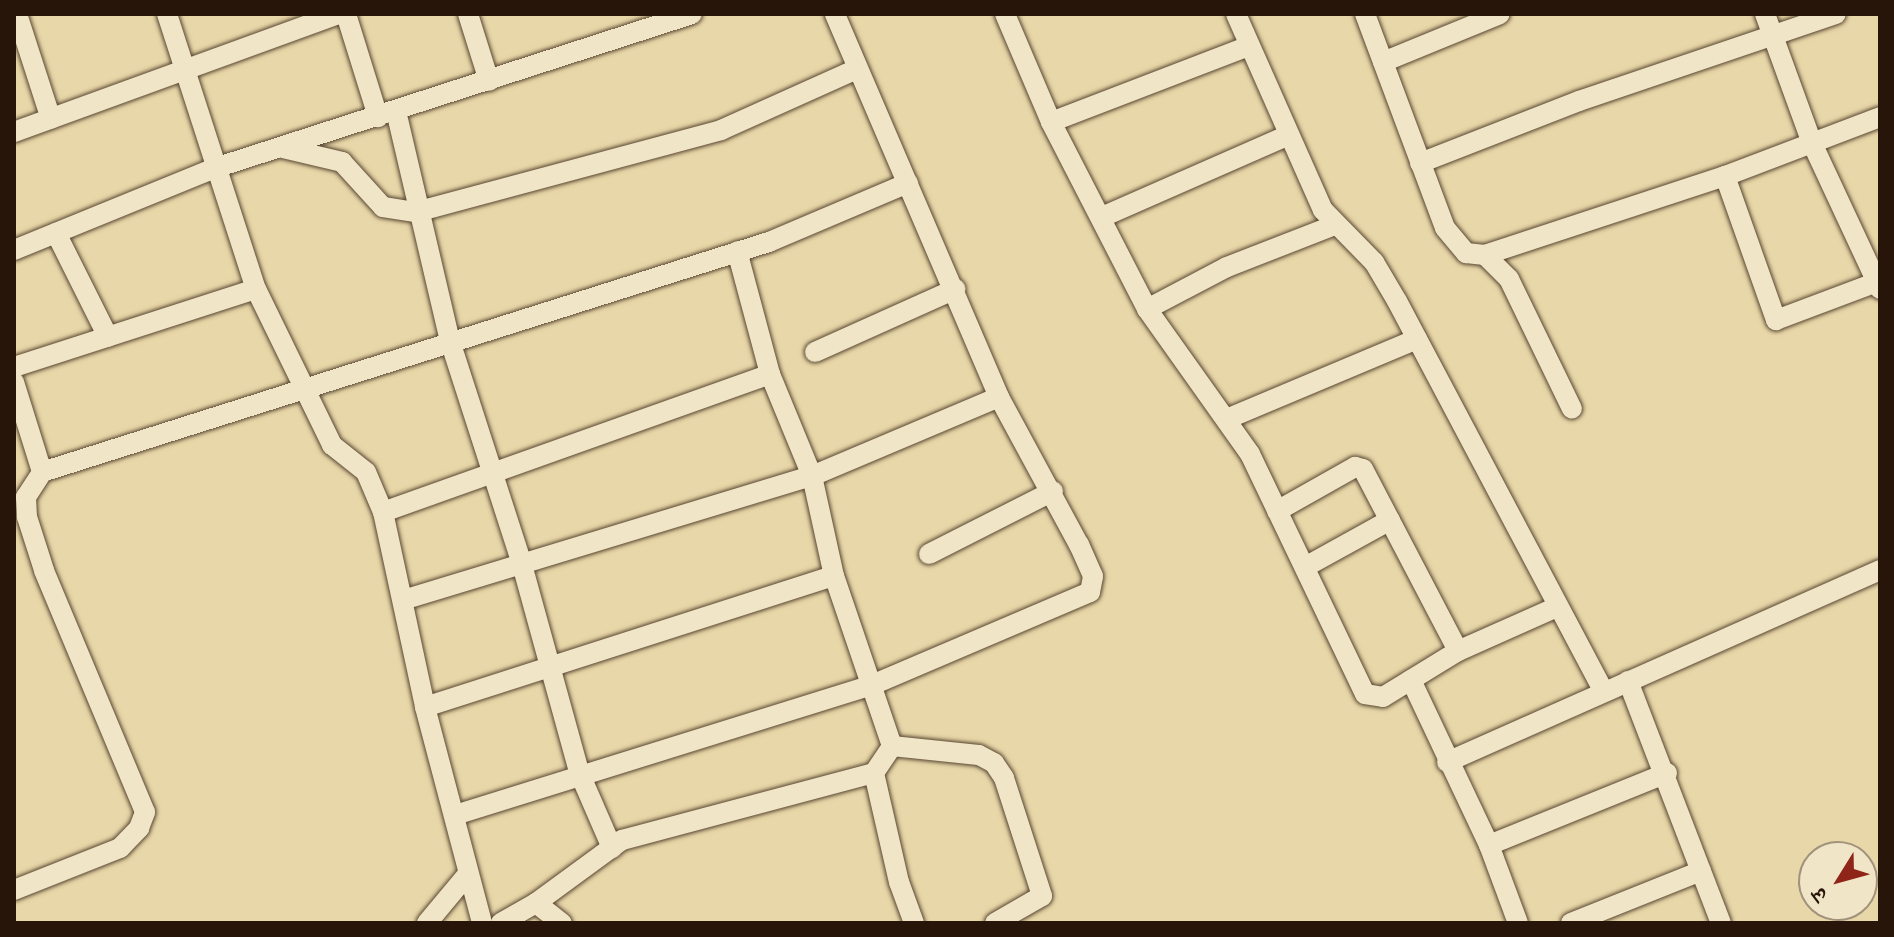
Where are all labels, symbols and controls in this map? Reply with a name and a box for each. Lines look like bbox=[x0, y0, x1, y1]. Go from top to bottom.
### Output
north arrow bbox=[1798, 841, 1878, 921]
text: उ bbox=[1806, 882, 1834, 907]

